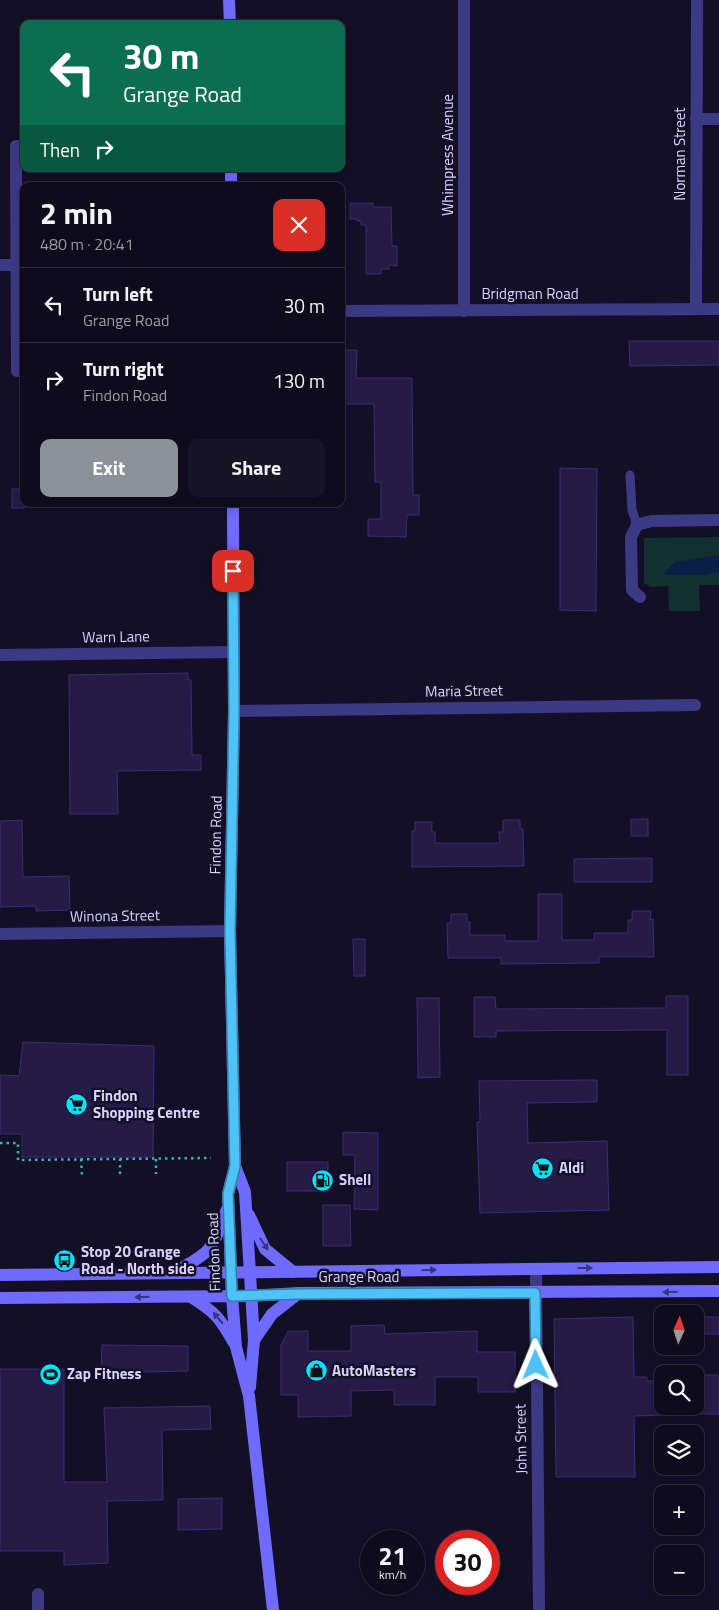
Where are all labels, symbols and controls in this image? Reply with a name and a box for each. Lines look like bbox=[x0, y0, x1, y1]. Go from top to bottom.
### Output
text: 30 m bbox=[123, 29, 199, 83]
icon: left bbox=[40, 40, 105, 105]
text: Grange Road bbox=[123, 77, 242, 111]
street label: Whimpress Avenue bbox=[436, 94, 459, 216]
street label: Norman Street bbox=[668, 107, 691, 201]
text: Then bbox=[40, 135, 80, 164]
icon: right bbox=[90, 135, 118, 163]
text: 2 min bbox=[40, 190, 113, 236]
button: close bbox=[273, 199, 325, 251]
text: 480 m · 20:41 bbox=[40, 232, 134, 256]
text: Turn left bbox=[83, 279, 153, 308]
street label: Bridgman Road bbox=[481, 282, 579, 305]
icon: left bbox=[40, 291, 68, 319]
text: 30 m bbox=[284, 291, 325, 320]
text: Grange Road bbox=[83, 308, 169, 332]
text: Turn right bbox=[83, 354, 164, 383]
icon: right bbox=[40, 366, 68, 394]
text: 130 m bbox=[273, 366, 325, 395]
text: Findon Road bbox=[83, 383, 167, 407]
button: Exit bbox=[40, 439, 178, 497]
button: Share bbox=[188, 439, 325, 497]
pin bbox=[212, 550, 254, 592]
icon: arrive bbox=[219, 557, 247, 585]
street label: Warn Lane bbox=[82, 624, 150, 649]
street label: Maria Street bbox=[425, 678, 504, 703]
street label: Findon Road bbox=[203, 795, 228, 875]
street label: Winona Street bbox=[70, 903, 161, 928]
place label: Findon Shopping Centre bbox=[93, 1084, 200, 1124]
supermarket icon: Findon Shopping Centre bbox=[65, 1093, 89, 1117]
supermarket icon: Aldi bbox=[531, 1156, 555, 1180]
place label: Aldi bbox=[559, 1156, 584, 1179]
fuel station icon: Shell bbox=[311, 1168, 335, 1192]
place label: Shell bbox=[339, 1168, 371, 1191]
street label: Findon Road bbox=[201, 1212, 226, 1292]
one-way arrow bbox=[259, 1238, 269, 1251]
place label: Stop 20 Grange Road - North side bbox=[81, 1240, 195, 1280]
bus stop icon: Stop 20 Grange Road - North side bbox=[53, 1249, 77, 1273]
one-way arrow bbox=[577, 1264, 593, 1272]
street label: Grange Road bbox=[318, 1265, 400, 1288]
one-way arrow bbox=[421, 1266, 437, 1274]
one-way arrow bbox=[662, 1288, 678, 1296]
one-way arrow bbox=[134, 1293, 150, 1301]
north arrow bbox=[654, 1305, 704, 1355]
map controls bbox=[654, 1305, 704, 1595]
one-way arrow bbox=[212, 1312, 223, 1325]
position arrow bbox=[509, 1338, 561, 1390]
shop icon: AutoMasters bbox=[304, 1359, 328, 1383]
place label: AutoMasters bbox=[332, 1359, 416, 1382]
sports icon: Zap Fitness bbox=[39, 1362, 63, 1386]
place label: Zap Fitness bbox=[67, 1362, 142, 1385]
button: search bbox=[654, 1365, 704, 1415]
street label: John Street bbox=[508, 1403, 533, 1474]
button: layers bbox=[654, 1425, 704, 1475]
button: + bbox=[654, 1485, 704, 1535]
speed limit sign: 30 bbox=[435, 1530, 500, 1595]
text: 21 bbox=[378, 1537, 407, 1575]
button: − bbox=[654, 1545, 704, 1595]
text: km/h bbox=[379, 1565, 406, 1584]

